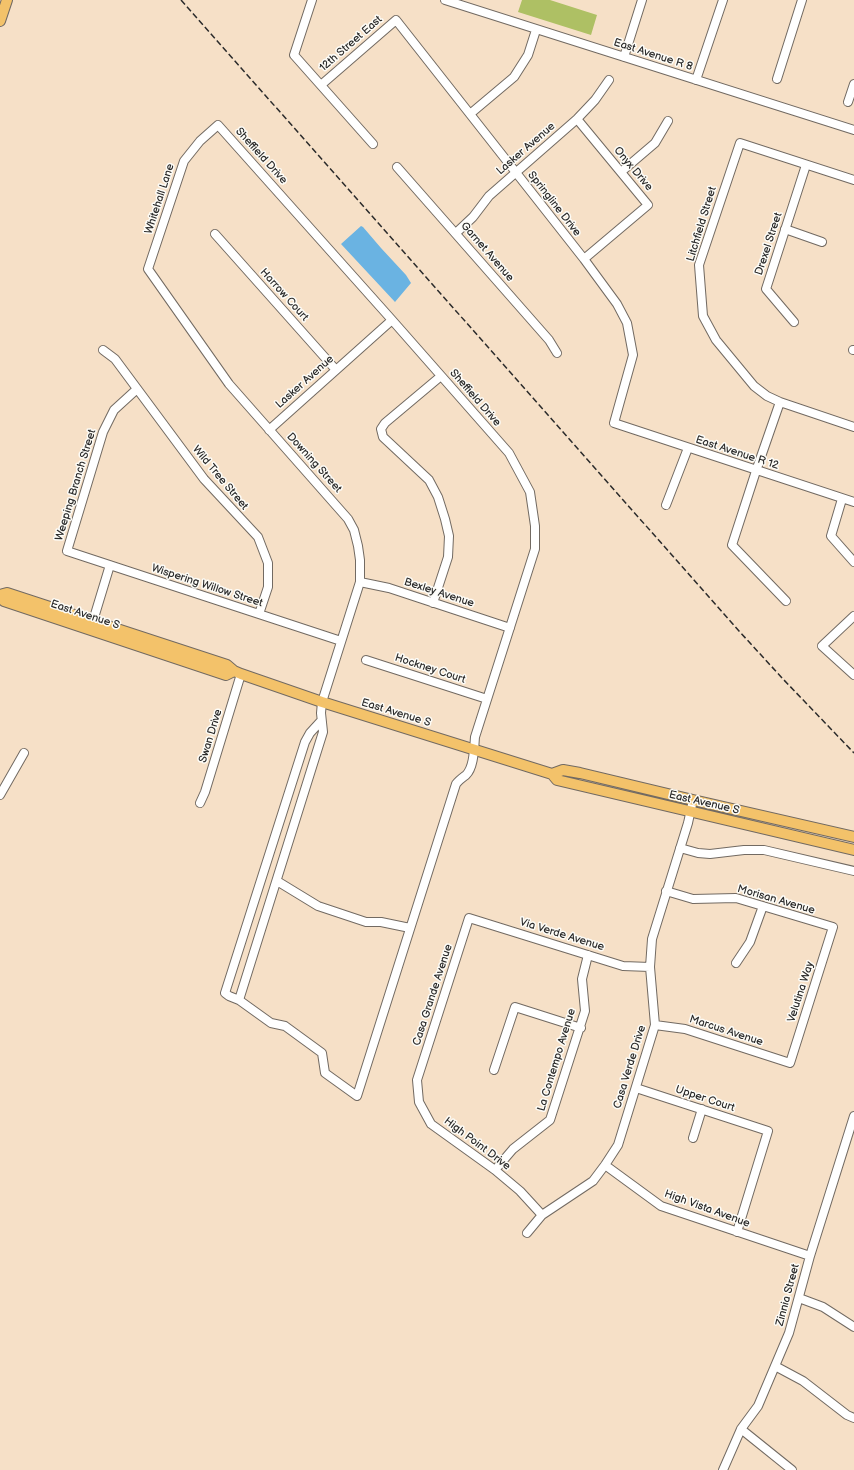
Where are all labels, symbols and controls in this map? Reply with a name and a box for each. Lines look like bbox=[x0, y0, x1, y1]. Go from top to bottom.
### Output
street label: 12th Street East bbox=[317, 13, 385, 75]
street label: East Avenue R 8 bbox=[612, 36, 694, 74]
street label: Lasker Avenue bbox=[494, 120, 558, 178]
street label: Sheffield Drive bbox=[232, 125, 290, 187]
street label: Onyx Drive bbox=[611, 144, 655, 194]
street label: Whitehall Lane bbox=[142, 162, 178, 236]
street label: Springline Drive bbox=[525, 169, 583, 239]
street label: Litchfield Street bbox=[684, 185, 720, 263]
street label: Drexel Street bbox=[753, 211, 785, 277]
street label: Garnet Avenue bbox=[458, 220, 516, 284]
street label: Harrow Court bbox=[257, 266, 311, 324]
street label: Lasker Avenue bbox=[273, 353, 337, 411]
street label: Sheffield Drive bbox=[447, 367, 503, 429]
street label: Weeping Branch Street bbox=[53, 428, 99, 542]
street label: Downing Street bbox=[284, 430, 344, 496]
street label: East Avenue R 12 bbox=[694, 433, 780, 473]
street label: Wild Tree Street bbox=[189, 443, 251, 513]
street label: Wispering Willow Street bbox=[150, 562, 264, 610]
street label: Bexley Avenue bbox=[402, 575, 476, 611]
street label: East Avenue S bbox=[49, 598, 121, 632]
street label: Hockney Court bbox=[393, 651, 467, 687]
street label: East Avenue S bbox=[360, 696, 432, 730]
street label: Swan Drive bbox=[197, 708, 225, 764]
street label: East Avenue S bbox=[668, 788, 740, 818]
street label: Morisan Avenue bbox=[736, 883, 816, 917]
street label: Via Verde Avenue bbox=[518, 916, 606, 954]
street label: Casa Grande Avenue bbox=[410, 943, 456, 1047]
street label: Velutina Way bbox=[785, 960, 817, 1024]
street label: La Contempo Avenue bbox=[535, 1007, 579, 1113]
street label: Marcus Avenue bbox=[687, 1013, 765, 1049]
street label: Casa Verde Drive bbox=[611, 1024, 649, 1110]
street label: Upper Court bbox=[674, 1083, 736, 1115]
street label: High Point Drive bbox=[441, 1115, 513, 1173]
street label: High Vista Avenue bbox=[662, 1187, 752, 1231]
street label: Zinnia Street bbox=[773, 1263, 803, 1327]

